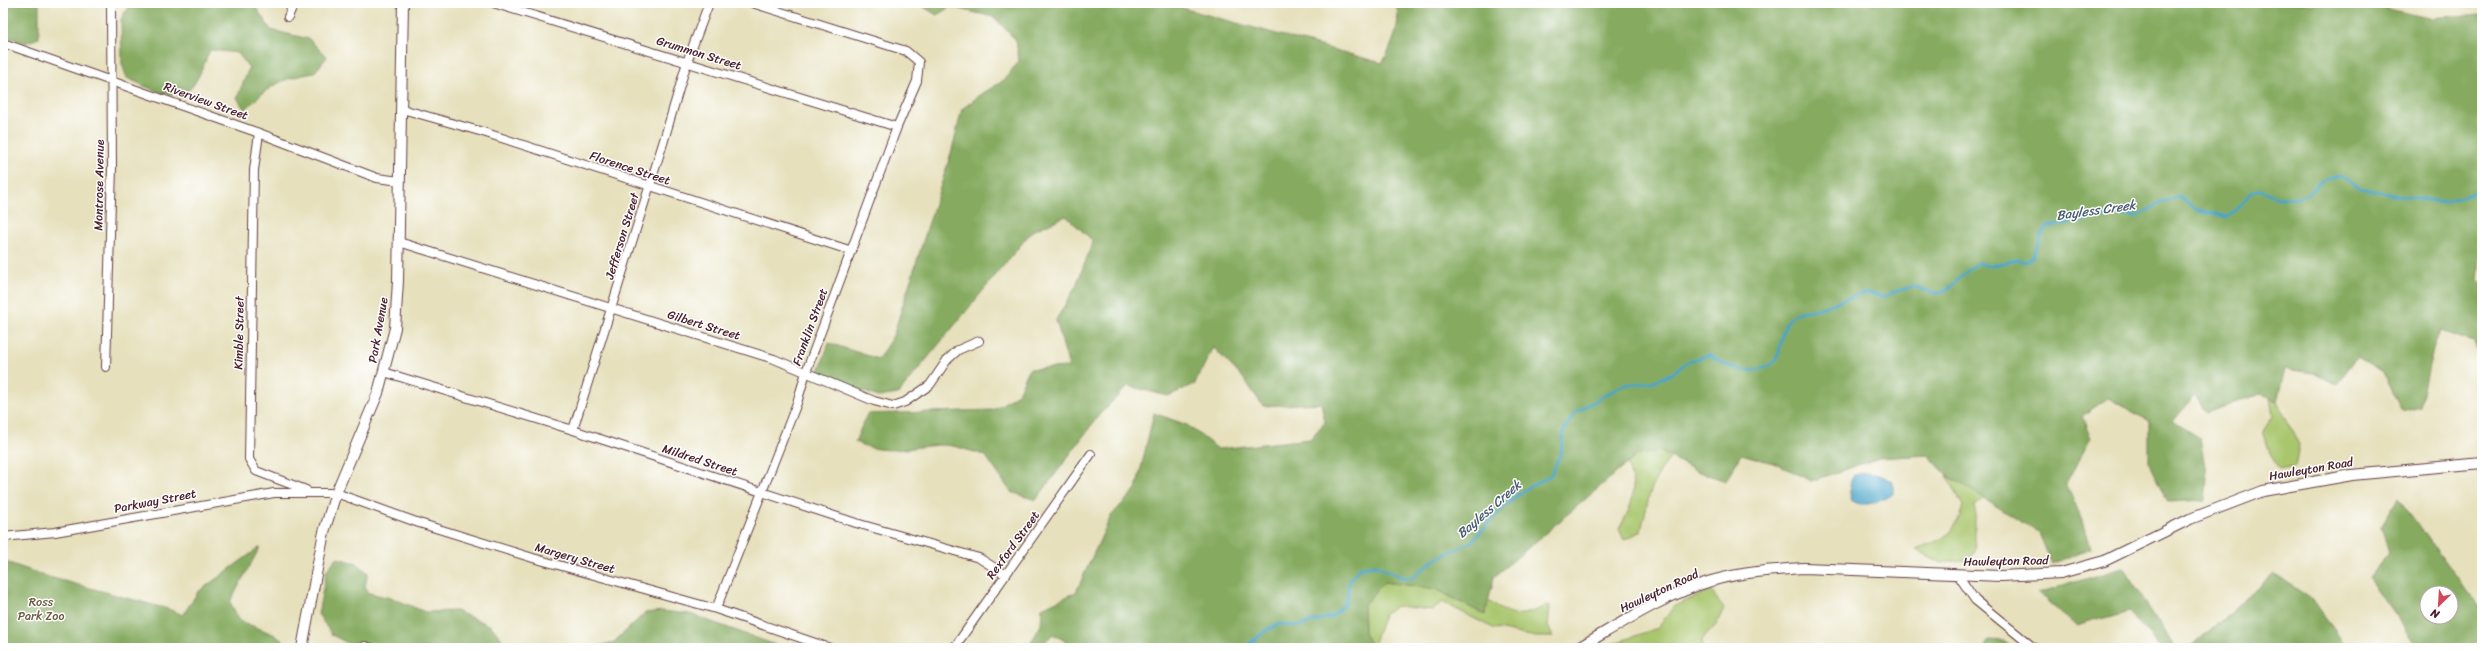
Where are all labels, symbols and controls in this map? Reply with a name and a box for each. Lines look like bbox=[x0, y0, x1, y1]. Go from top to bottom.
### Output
street label: Grummon Street bbox=[654, 30, 744, 76]
street label: Riverview Street bbox=[161, 76, 251, 126]
street label: Montrose Avenue bbox=[87, 139, 111, 231]
street label: Florence Street bbox=[587, 145, 673, 191]
street label: Jefferson Street bbox=[598, 189, 646, 283]
water label: Bayless Creek bbox=[2055, 193, 2138, 227]
street label: Franklin Street bbox=[786, 285, 834, 369]
street label: Kimble Street bbox=[227, 295, 251, 370]
street label: Park Avenue bbox=[361, 295, 395, 365]
street label: Gilbert Street bbox=[665, 303, 743, 347]
street label: Mildred Street bbox=[659, 437, 741, 483]
street label: Hawleyton Road bbox=[2267, 451, 2355, 487]
water label: Bayless Creek bbox=[1451, 473, 1527, 544]
street label: Parkway Street bbox=[112, 482, 198, 520]
street label: Rexford Street bbox=[980, 506, 1046, 584]
street label: Margery Street bbox=[532, 536, 618, 580]
street label: Hawleyton Road bbox=[1963, 549, 2049, 573]
street label: Hawleyton Road bbox=[1616, 563, 1703, 619]
north arrow bbox=[2419, 585, 2459, 625]
park label: Ross Park Zoo bbox=[18, 591, 64, 627]
text: N bbox=[2427, 603, 2443, 624]

